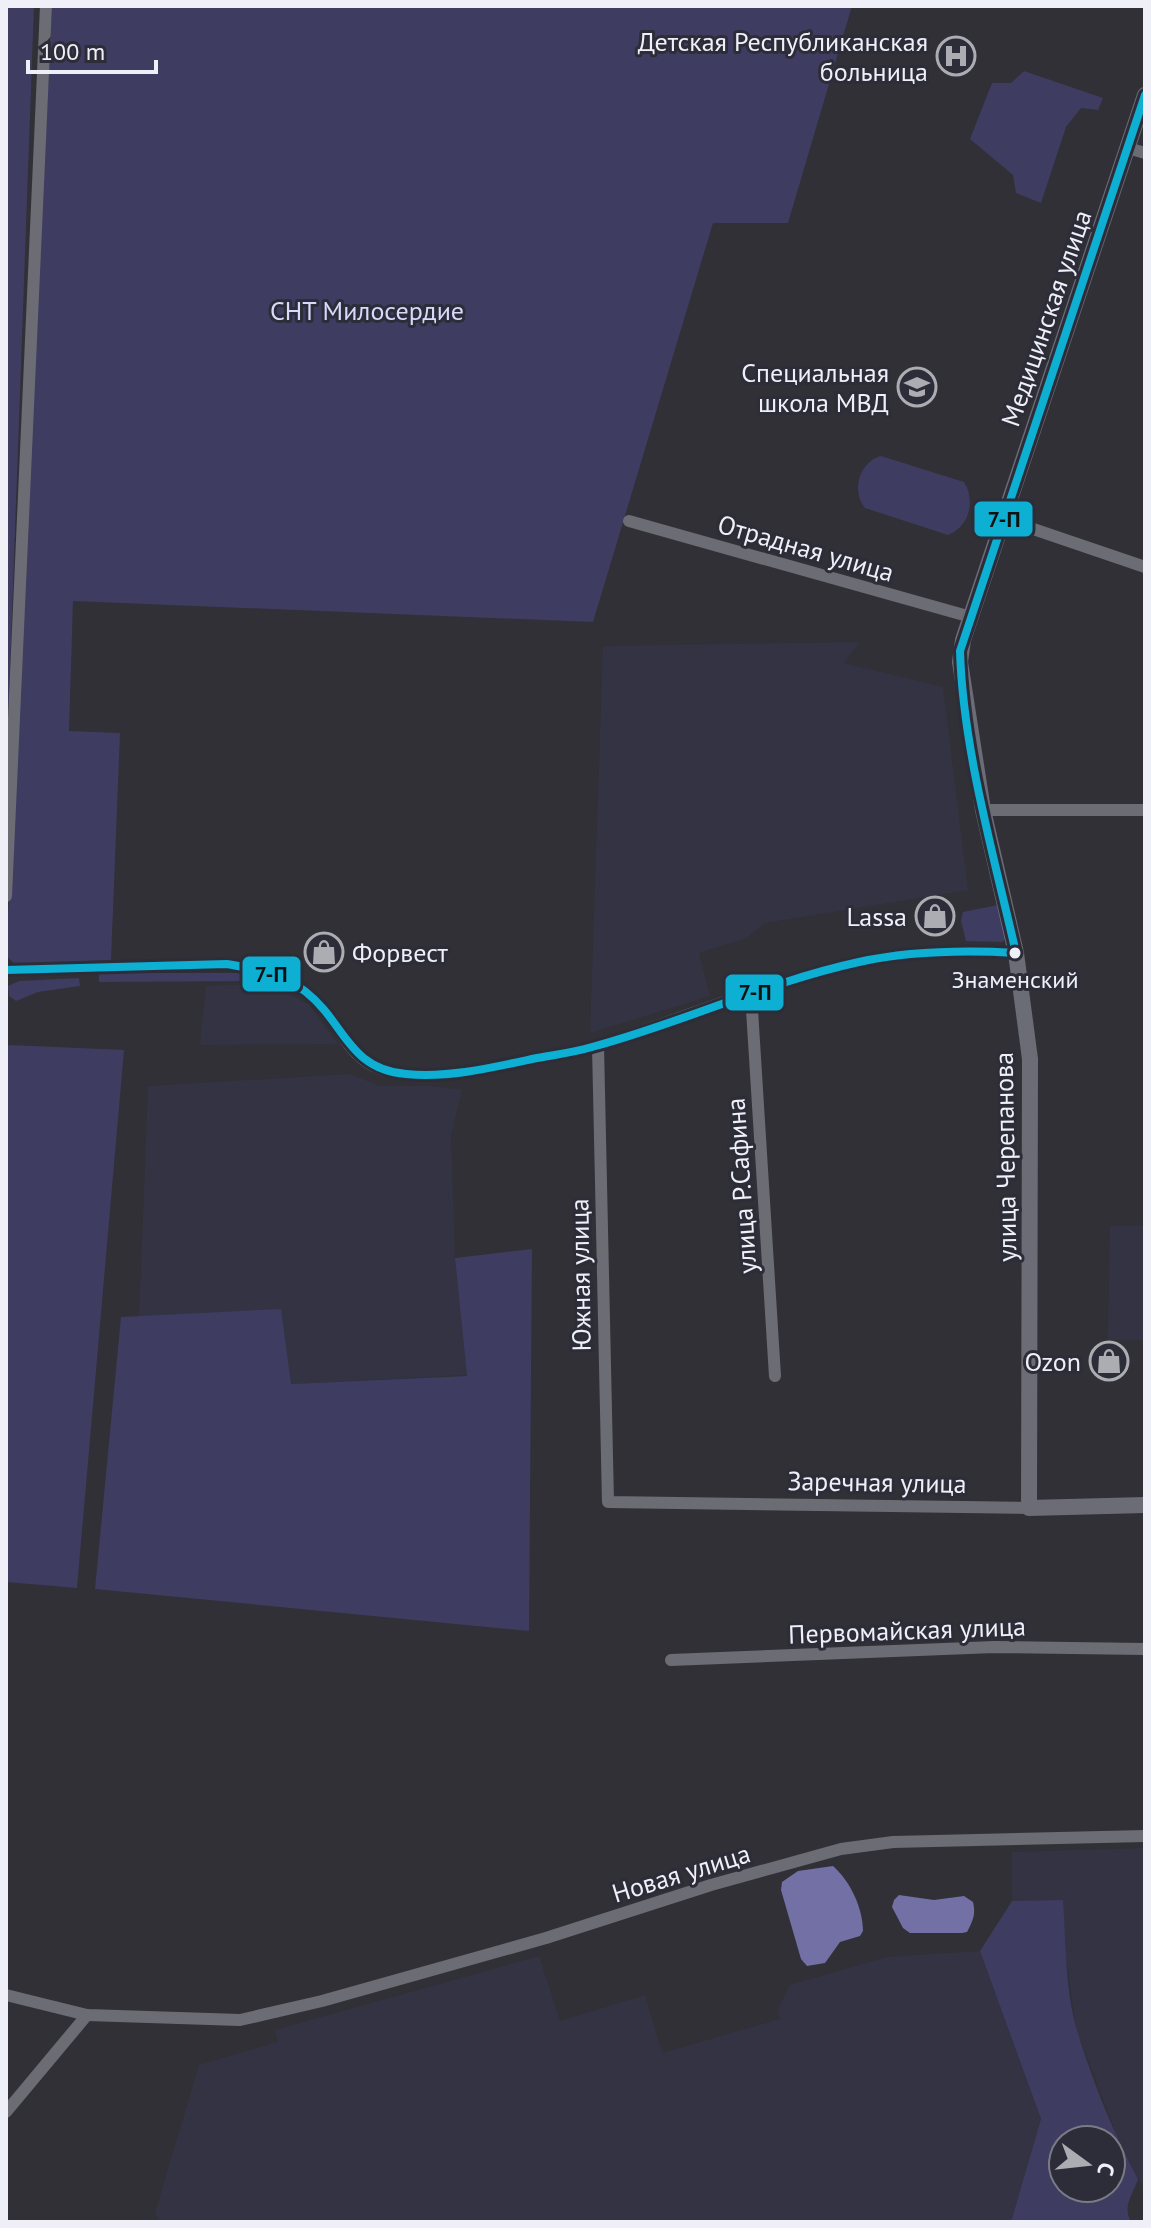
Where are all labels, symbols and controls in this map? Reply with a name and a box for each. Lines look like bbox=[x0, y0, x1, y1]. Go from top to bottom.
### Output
scale bar bbox=[28, 24, 156, 74]
place label: Детская Республиканская больница bbox=[638, 25, 928, 88]
hospital icon: Детская Республиканская больница bbox=[935, 35, 977, 77]
text: 100 m bbox=[40, 36, 105, 67]
street label: Медицинская улица bbox=[994, 206, 1098, 430]
park label: СНТ Милосердие bbox=[270, 294, 464, 327]
place label: Специальная школа МВД bbox=[741, 356, 889, 419]
school or university icon: Специальная школа МВД bbox=[896, 366, 938, 408]
line badge: 7-П bbox=[973, 500, 1034, 538]
text: 7-П bbox=[987, 505, 1021, 533]
street label: Отрадная улица bbox=[714, 507, 898, 589]
shop icon: Lassa bbox=[914, 895, 956, 937]
place label: Lassa bbox=[846, 900, 907, 933]
shop icon: Форвест bbox=[303, 931, 345, 973]
place label: Форвест bbox=[352, 936, 448, 969]
marker: Знаменский bbox=[1007, 945, 1023, 961]
line badge: 7-П bbox=[241, 955, 302, 993]
text: 7-П bbox=[254, 960, 288, 988]
place label: Знаменский bbox=[952, 964, 1078, 995]
line badge: 7-П bbox=[724, 973, 785, 1012]
text: 7-П bbox=[738, 978, 772, 1006]
street label: улица Черепанова bbox=[987, 1052, 1023, 1262]
street label: улица Р.Сафина bbox=[718, 1097, 764, 1275]
street label: Южная улица bbox=[562, 1198, 598, 1352]
shop icon: Ozon bbox=[1088, 1340, 1130, 1382]
place label: Ozon bbox=[1024, 1345, 1081, 1378]
street label: Заречная улица bbox=[787, 1464, 967, 1500]
street label: Первомайская улица bbox=[788, 1609, 1026, 1651]
street label: Новая улица bbox=[608, 1836, 754, 1910]
north arrow bbox=[1047, 2124, 1127, 2204]
text: С bbox=[1091, 2160, 1121, 2179]

